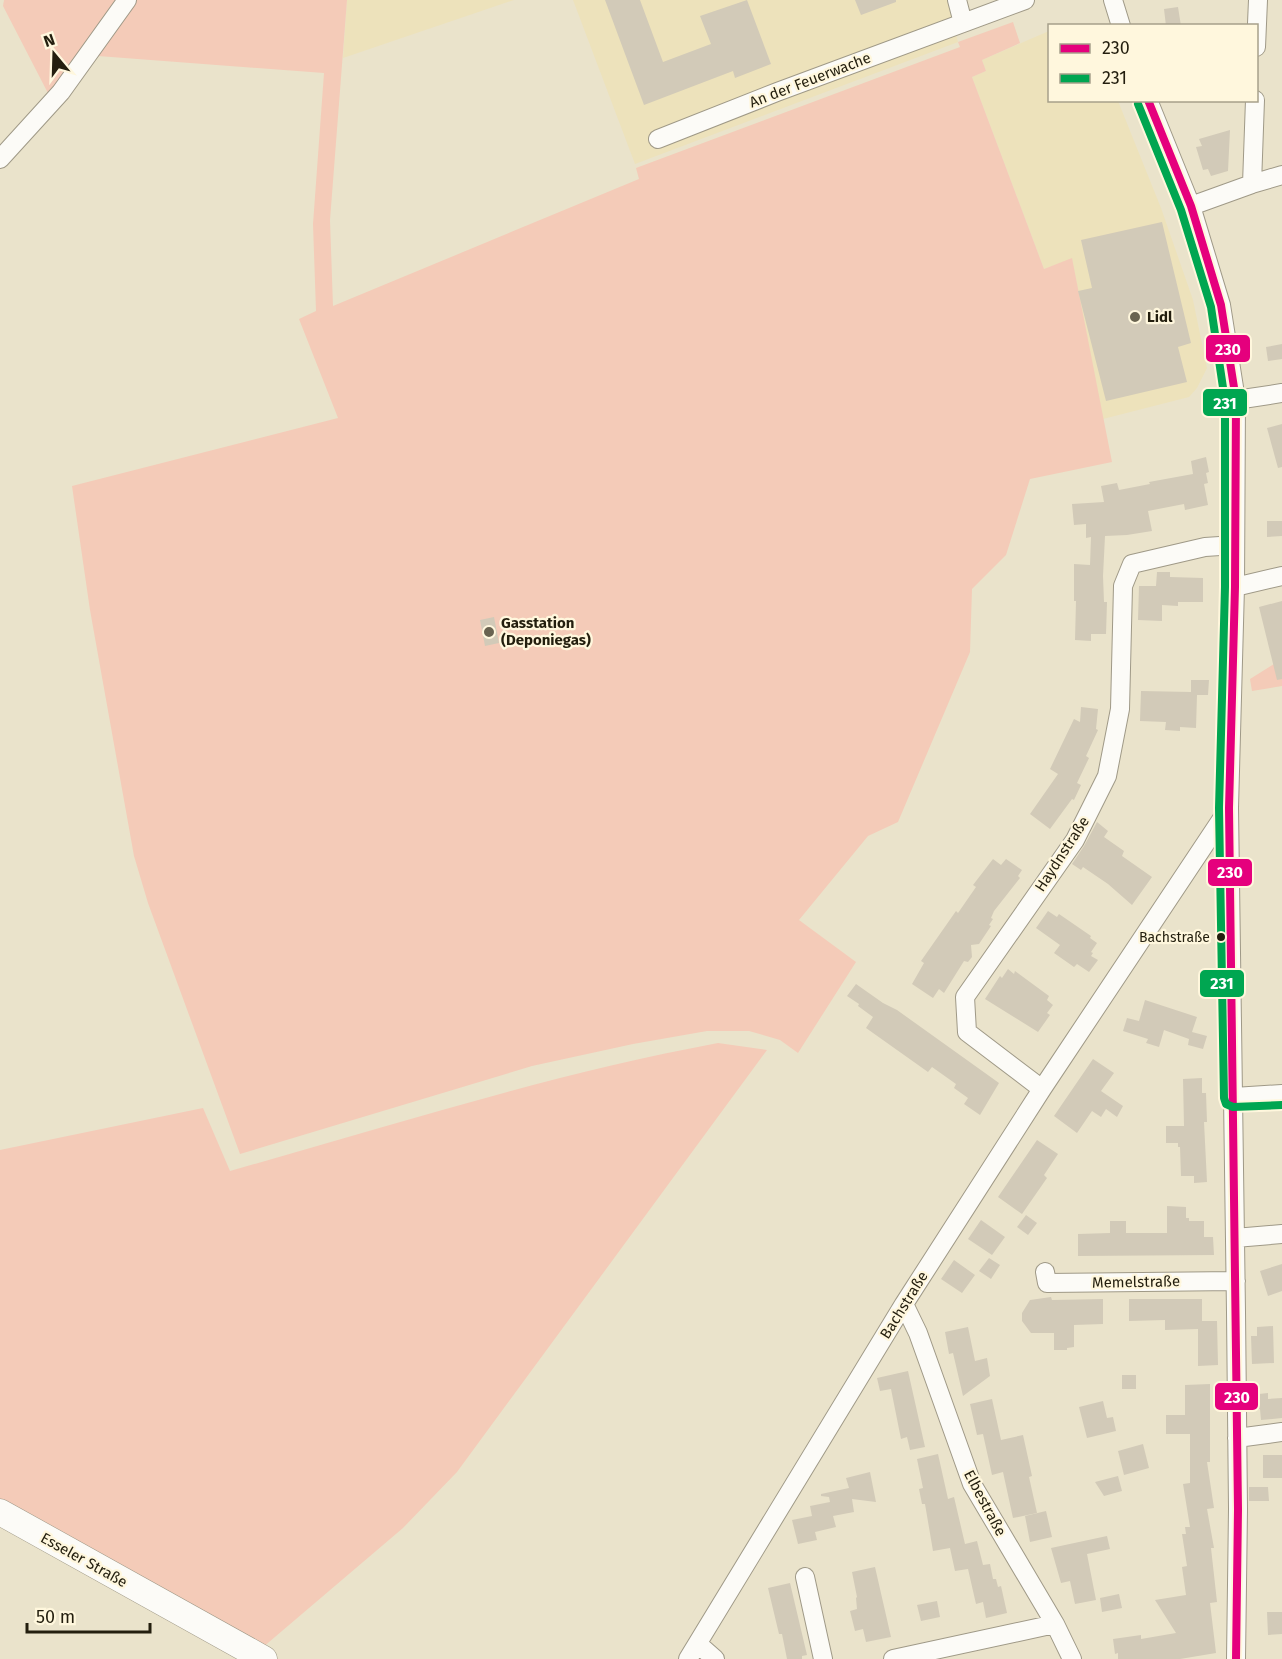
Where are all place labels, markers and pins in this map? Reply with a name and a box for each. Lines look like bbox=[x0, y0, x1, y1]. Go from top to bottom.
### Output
place label: Lidl bbox=[1147, 308, 1173, 326]
marker: Lidl bbox=[1128, 310, 1142, 324]
place label: Gasstation (Deponiegas) bbox=[501, 614, 591, 649]
marker: Gasstation (Deponiegas) bbox=[482, 625, 496, 639]
place label: Bachstraße bbox=[1139, 929, 1210, 946]
marker: Bachstraße bbox=[1215, 931, 1227, 943]

